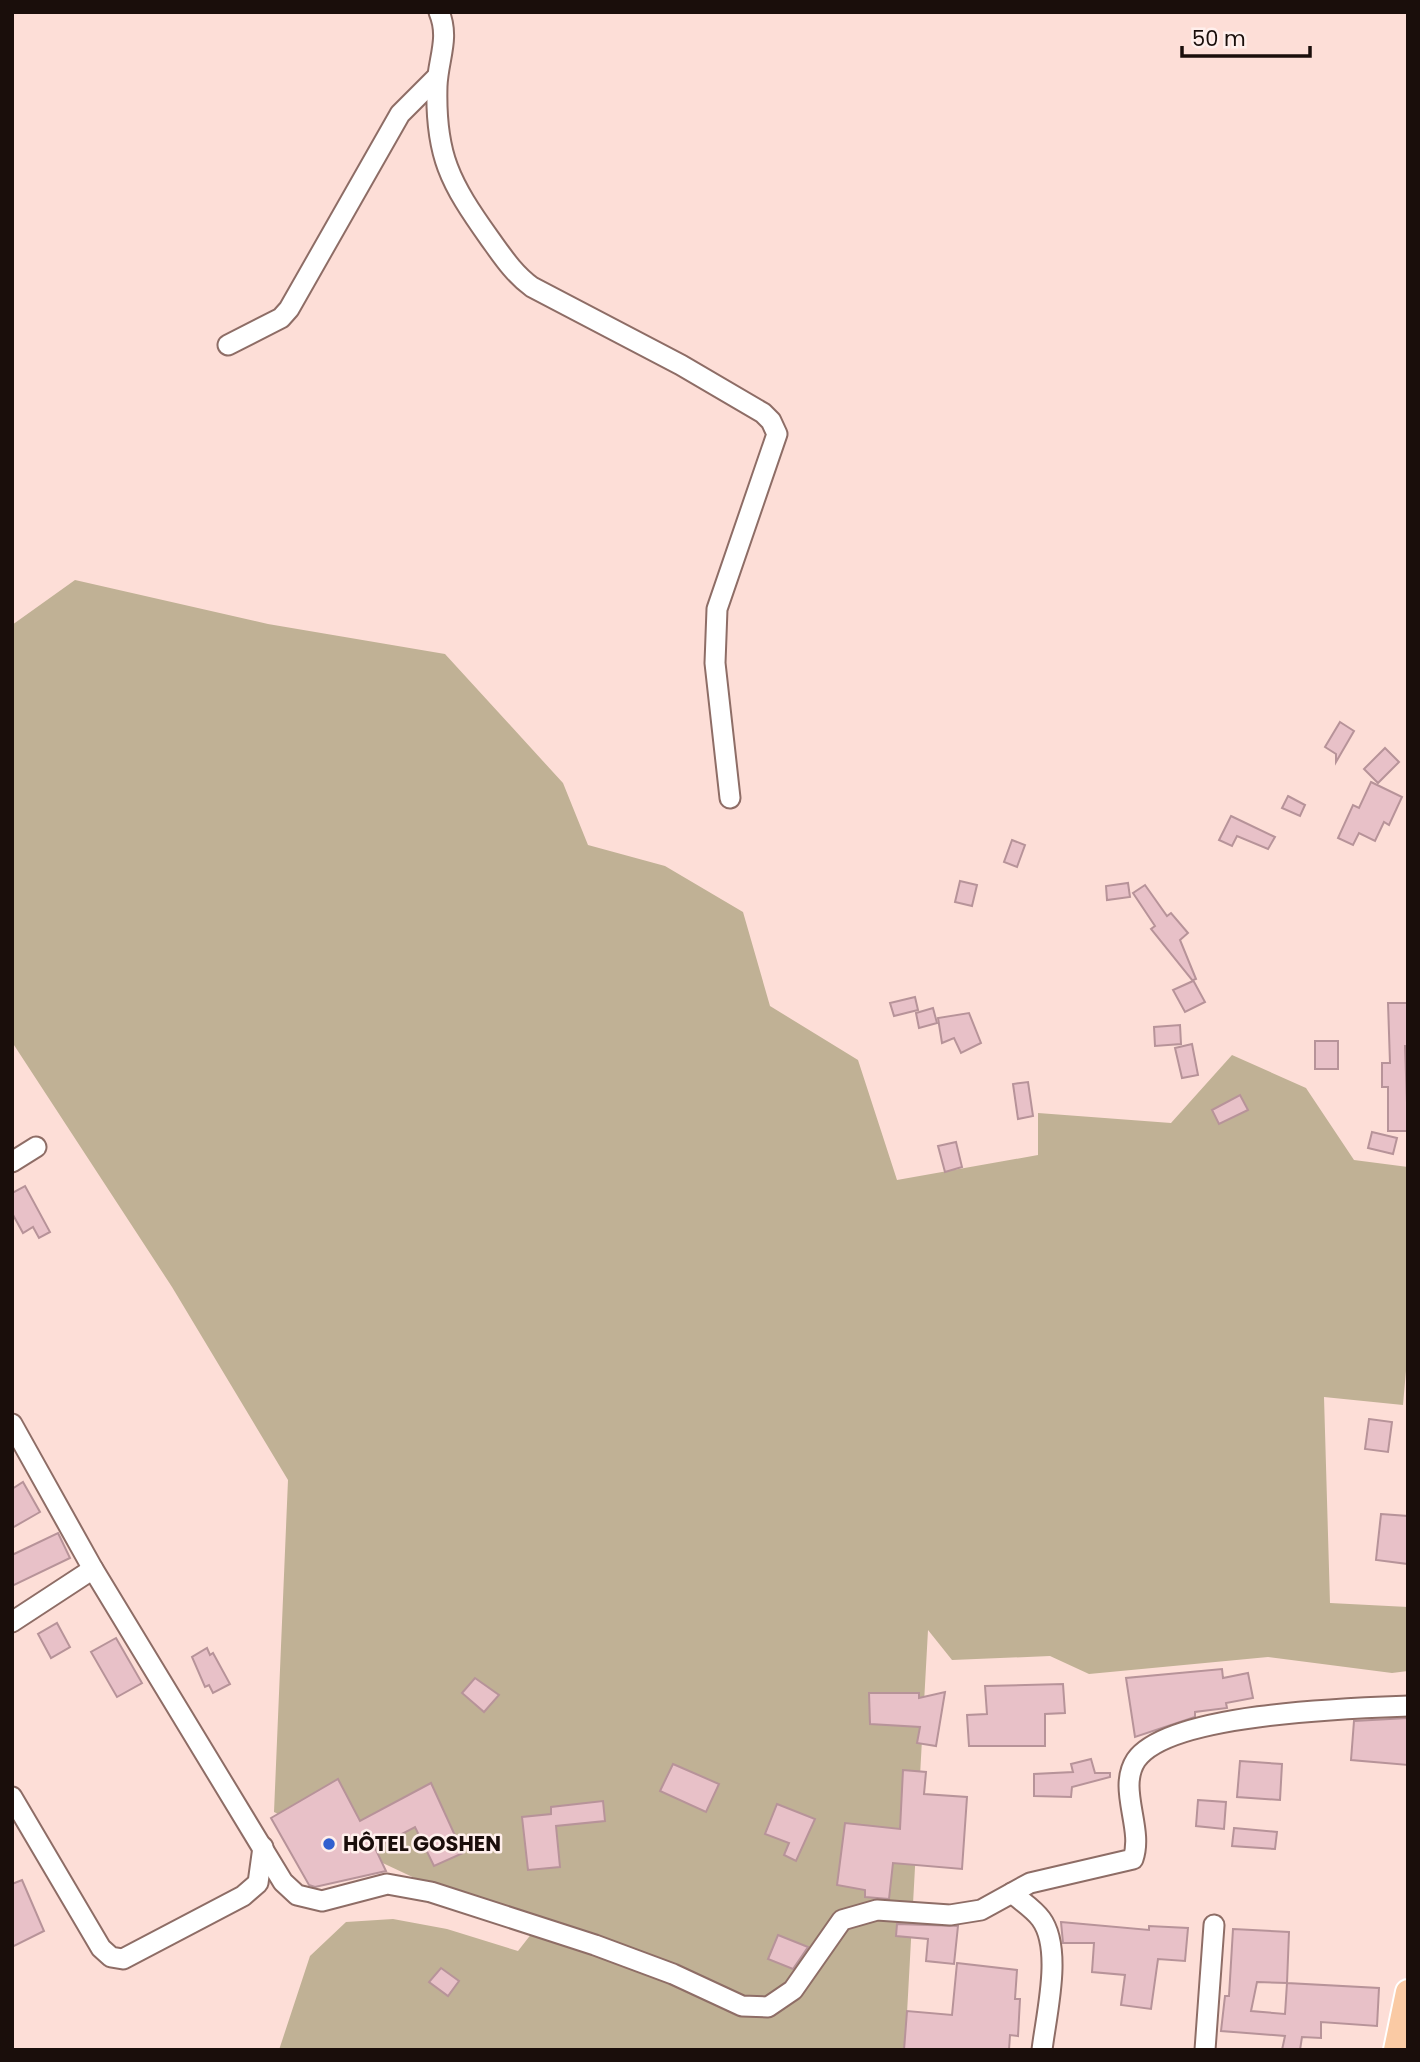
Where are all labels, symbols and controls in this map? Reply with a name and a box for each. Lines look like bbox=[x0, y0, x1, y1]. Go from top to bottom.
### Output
scale bar bbox=[1182, 14, 1310, 58]
text: 50 m bbox=[1192, 24, 1246, 53]
place label: HÔTEL GOSHEN bbox=[343, 1829, 501, 1858]
marker: HÔTEL GOSHEN bbox=[321, 1836, 337, 1852]

